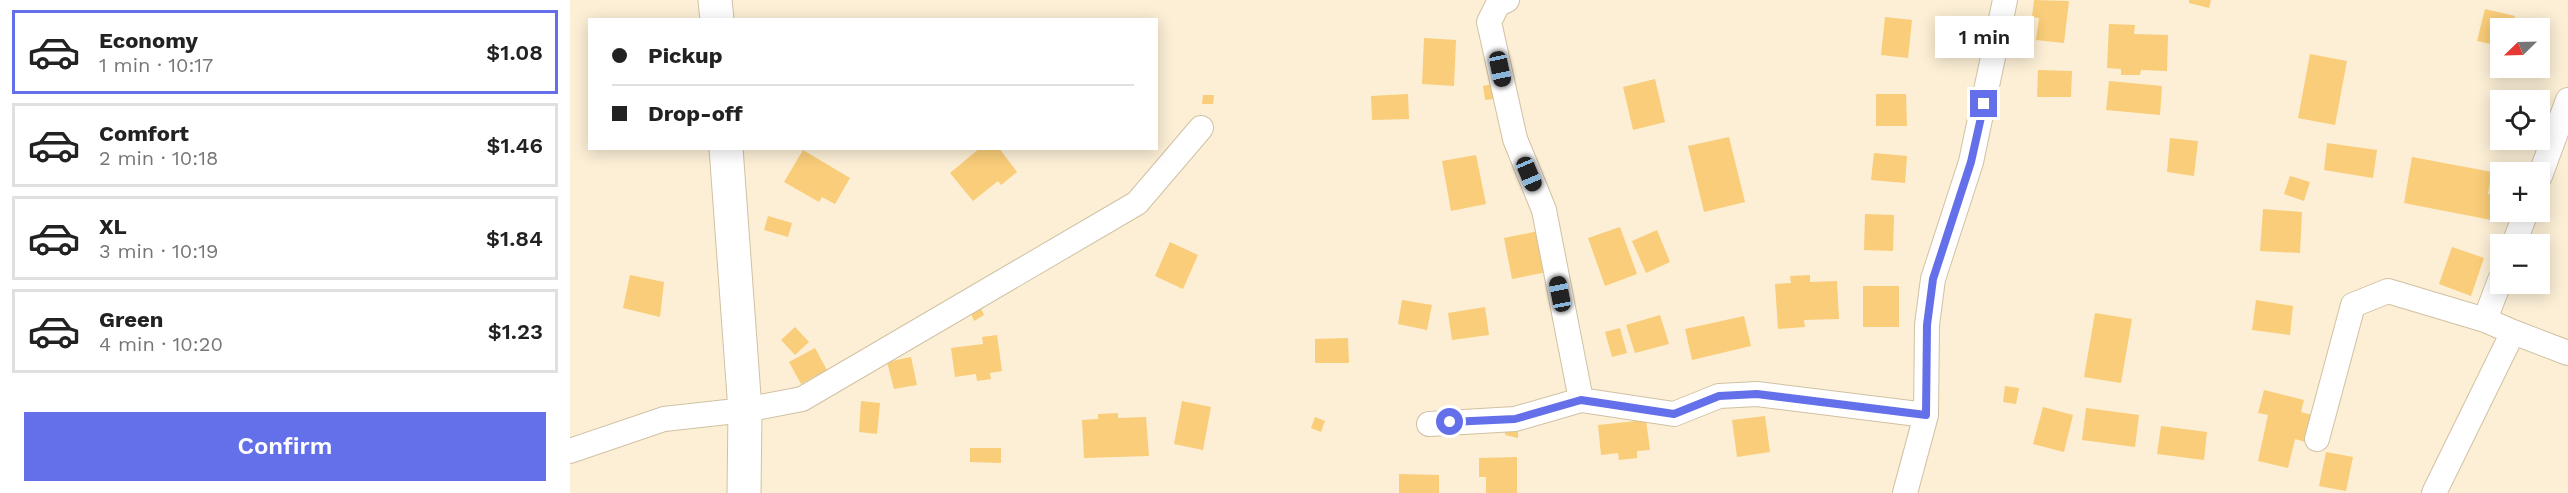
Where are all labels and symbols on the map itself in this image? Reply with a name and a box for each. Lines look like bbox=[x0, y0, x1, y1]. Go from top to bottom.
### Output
callout: 1 min bbox=[1934, 17, 2034, 59]
north arrow bbox=[2490, 18, 2550, 78]
car bbox=[1487, 50, 1513, 88]
route end bbox=[1970, 90, 1997, 117]
car bbox=[1514, 154, 1544, 194]
car bbox=[1548, 275, 1572, 313]
route start bbox=[1436, 408, 1463, 435]

